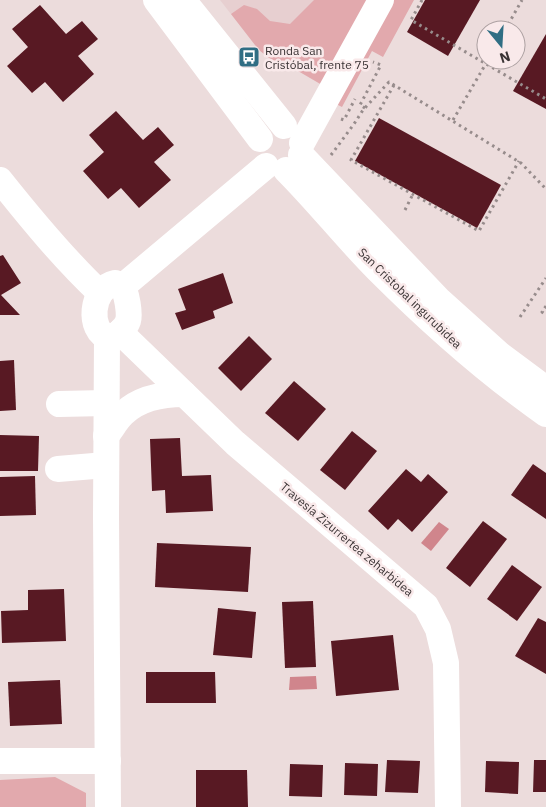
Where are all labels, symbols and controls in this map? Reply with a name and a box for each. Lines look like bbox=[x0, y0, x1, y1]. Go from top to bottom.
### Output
north arrow bbox=[476, 20, 526, 70]
place label: Ronda San Cristóbal, frente 75 bbox=[265, 43, 369, 72]
bus stop icon: Ronda San Cristóbal, frente 75 bbox=[237, 45, 261, 69]
text: N bbox=[497, 47, 513, 67]
street label: San Cristobal ingurubidea bbox=[355, 245, 465, 352]
street label: Travesía Zizurrertea zeharbidea bbox=[277, 479, 417, 599]

